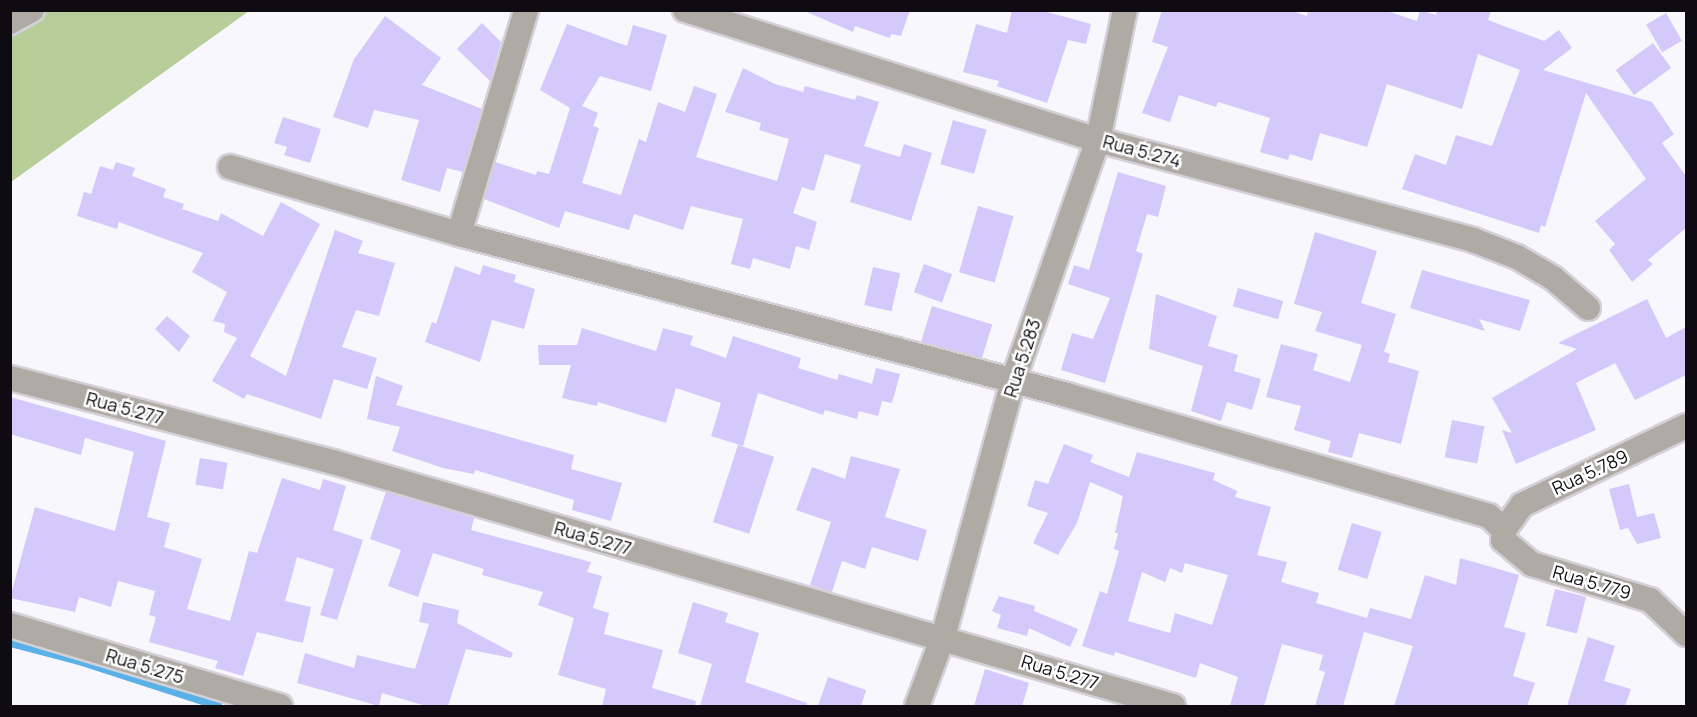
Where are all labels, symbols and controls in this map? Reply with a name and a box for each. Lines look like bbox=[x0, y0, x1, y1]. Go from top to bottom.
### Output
street label: Rua 5.274 bbox=[1101, 130, 1183, 172]
street label: Rua 5.283 bbox=[999, 316, 1045, 400]
street label: Rua 5.277 bbox=[84, 387, 166, 429]
street label: Rua 5.789 bbox=[1549, 445, 1631, 499]
street label: Rua 5.277 bbox=[552, 517, 634, 559]
street label: Rua 5.779 bbox=[1550, 561, 1634, 603]
street label: Rua 5.275 bbox=[103, 644, 187, 688]
street label: Rua 5.277 bbox=[1019, 650, 1101, 694]

